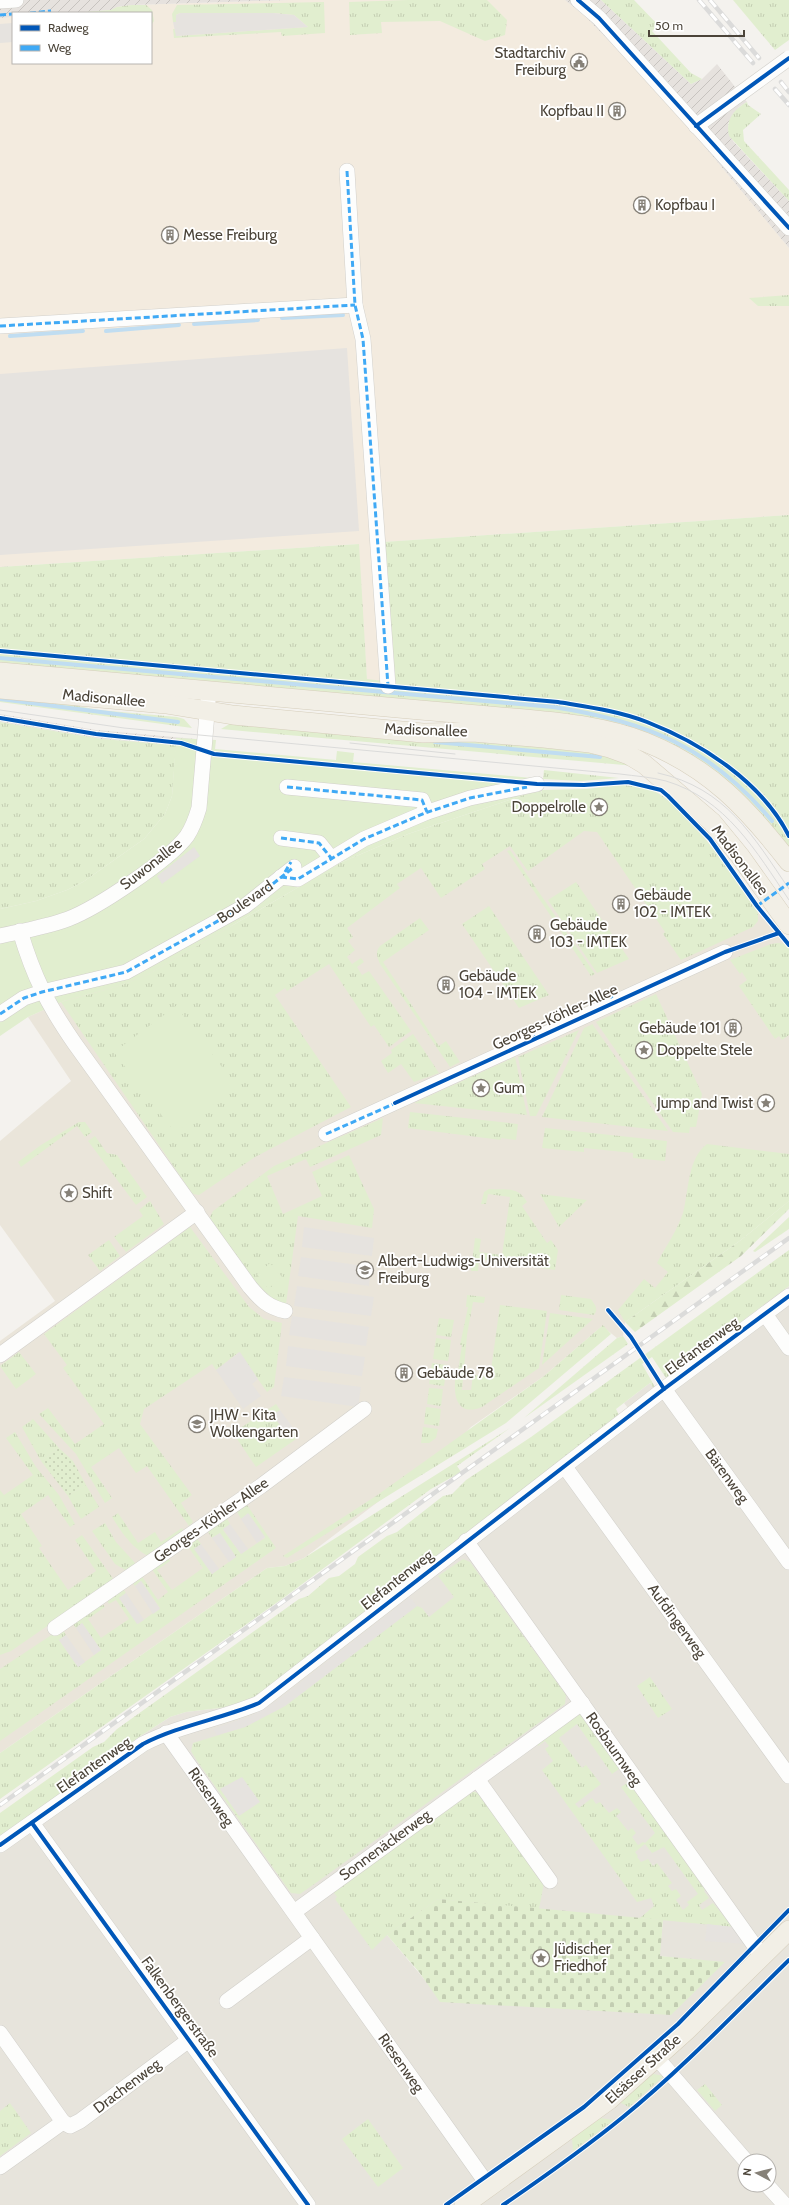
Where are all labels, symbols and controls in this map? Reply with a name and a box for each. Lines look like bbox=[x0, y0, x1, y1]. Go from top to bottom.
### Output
legend bbox=[12, 12, 152, 64]
scale bar bbox=[649, 12, 744, 38]
text: 50 m bbox=[655, 18, 683, 33]
text: Radweg bbox=[48, 20, 89, 35]
text: Weg bbox=[48, 40, 72, 55]
place label: Stadtarchiv Freiburg bbox=[495, 44, 567, 79]
public building icon: Stadtarchiv Freiburg bbox=[569, 52, 589, 72]
building icon: Kopfbau II bbox=[607, 101, 627, 121]
place label: Kopfbau II bbox=[540, 102, 604, 120]
building icon: Kopfbau I bbox=[632, 195, 652, 215]
place label: Kopfbau I bbox=[655, 196, 715, 214]
building icon: Messe Freiburg bbox=[160, 225, 180, 245]
place label: Messe Freiburg bbox=[183, 226, 278, 244]
street label: Madisonallee bbox=[62, 685, 147, 711]
street label: Madisonallee bbox=[384, 720, 468, 740]
place icon: Doppelrolle bbox=[589, 797, 609, 817]
place label: Doppelrolle bbox=[512, 798, 586, 816]
street label: Madisonallee bbox=[708, 821, 772, 899]
street label: Suwonallee bbox=[116, 834, 186, 894]
street label: Boulevard bbox=[214, 877, 276, 927]
place label: Gebäude 102 - IMTEK bbox=[634, 886, 711, 921]
building icon: Gebäude 102 - IMTEK bbox=[611, 894, 631, 914]
place label: Gebäude 103 - IMTEK bbox=[550, 916, 627, 951]
building icon: Gebäude 103 - IMTEK bbox=[527, 924, 547, 944]
place label: Gebäude 104 - IMTEK bbox=[459, 967, 537, 1002]
building icon: Gebäude 104 - IMTEK bbox=[436, 975, 456, 995]
street label: Georges-Köhler-Allee bbox=[490, 980, 621, 1054]
building icon: Gebäude 101 bbox=[723, 1018, 743, 1038]
place label: Gebäude 101 bbox=[639, 1019, 720, 1037]
place icon: Doppelte Stele bbox=[634, 1040, 654, 1060]
place label: Doppelte Stele bbox=[657, 1041, 753, 1059]
place icon: Gum bbox=[471, 1078, 491, 1098]
place label: Gum bbox=[494, 1079, 525, 1097]
place icon: Jump and Twist bbox=[756, 1093, 776, 1113]
place label: Jump and Twist bbox=[656, 1094, 753, 1112]
place icon: Shift bbox=[59, 1183, 79, 1203]
place label: Shift bbox=[82, 1184, 112, 1202]
place label: Albert-Ludwigs-Universität Freiburg bbox=[378, 1252, 549, 1287]
school or university icon: Albert-Ludwigs-Universität Freiburg bbox=[355, 1260, 375, 1280]
street label: Elefantenweg bbox=[662, 1313, 743, 1379]
building icon: Gebäude 78 bbox=[394, 1363, 414, 1383]
place label: Gebäude 78 bbox=[417, 1364, 494, 1382]
place label: JHW - Kita Wolkengarten bbox=[209, 1406, 298, 1441]
school or university icon: JHW - Kita Wolkengarten bbox=[187, 1414, 207, 1434]
street label: Bärenweg bbox=[701, 1445, 753, 1507]
street label: Georges-Köhler-Allee bbox=[150, 1473, 272, 1566]
street label: Elefantenweg bbox=[357, 1546, 437, 1614]
street label: Aufdingerweg bbox=[644, 1580, 710, 1662]
street label: Rosbaumweg bbox=[582, 1709, 646, 1790]
street label: Elefantenweg bbox=[53, 1732, 135, 1797]
street label: Riesenweg bbox=[184, 1764, 238, 1830]
street label: Sonnenäckerweg bbox=[336, 1805, 435, 1884]
place label: Jüdischer Friedhof bbox=[553, 1940, 611, 1975]
place icon: Jüdischer Friedhof bbox=[531, 1948, 551, 1968]
street label: Falkenbergerstraße bbox=[137, 1953, 223, 2061]
street label: Riesenweg bbox=[374, 2030, 428, 2096]
street label: Elsässer Straße bbox=[602, 2030, 685, 2108]
street label: Drachenweg bbox=[90, 2055, 165, 2117]
north arrow bbox=[737, 2153, 777, 2193]
text: N bbox=[740, 2167, 754, 2176]

